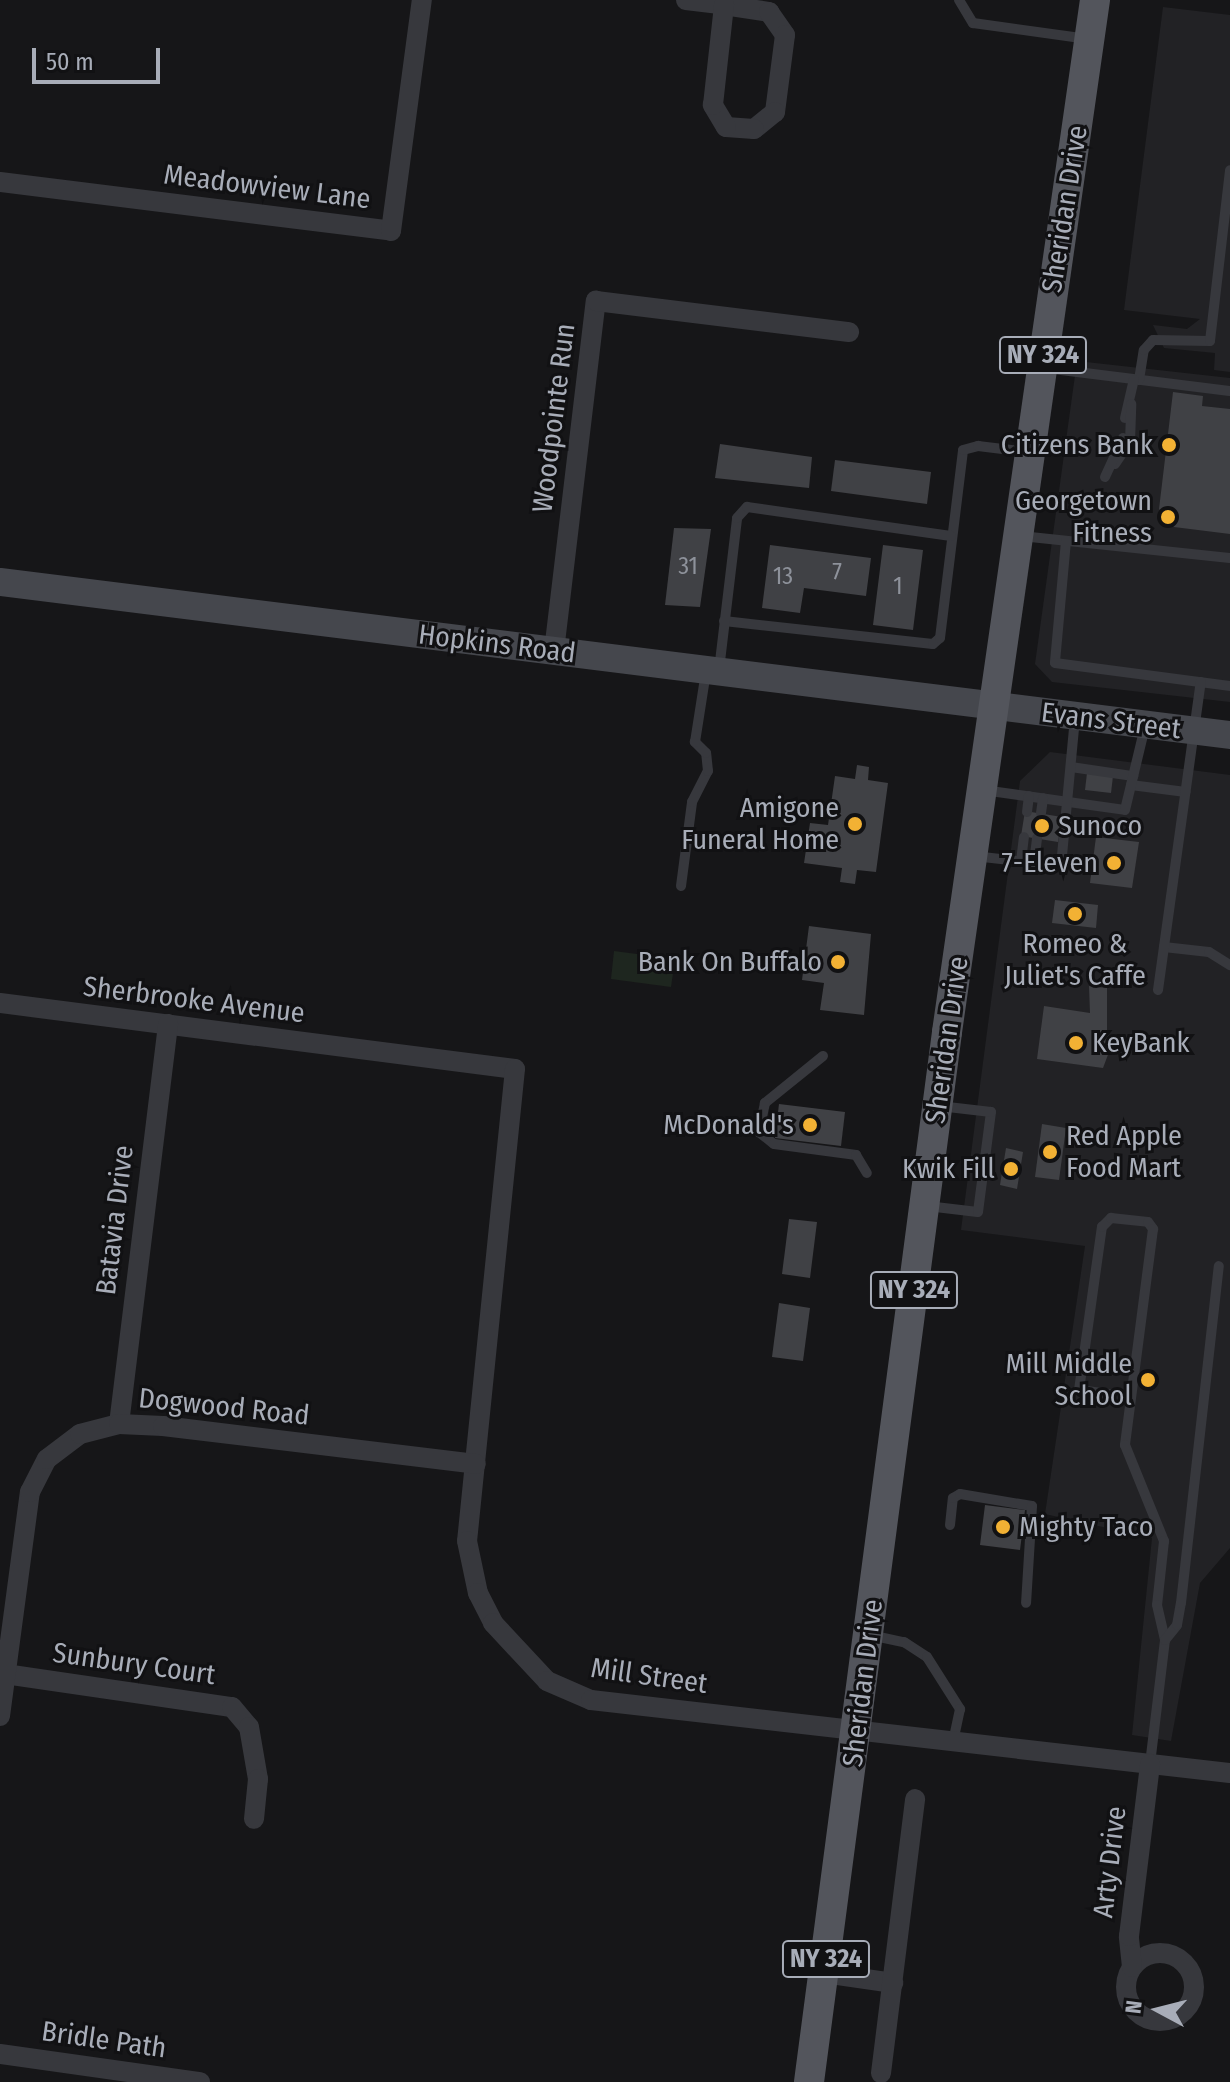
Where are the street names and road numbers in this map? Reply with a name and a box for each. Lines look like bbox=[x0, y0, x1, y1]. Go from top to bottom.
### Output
street label: Sheridan Drive bbox=[1035, 123, 1095, 295]
street label: Meadowview Lane bbox=[162, 158, 372, 216]
street label: Woodpointe Run bbox=[526, 321, 582, 515]
road number: NY 324 bbox=[997, 333, 1089, 377]
street label: Hopkins Road bbox=[417, 618, 577, 670]
street label: Evans Street bbox=[1039, 696, 1183, 746]
street label: Sheridan Drive bbox=[919, 954, 975, 1126]
street label: Sherbrooke Avenue bbox=[81, 970, 307, 1030]
street label: Batavia Drive bbox=[89, 1143, 141, 1297]
road number: NY 324 bbox=[868, 1268, 960, 1312]
street label: Dogwood Road bbox=[137, 1381, 311, 1433]
street label: Sheridan Drive bbox=[836, 1597, 890, 1769]
street label: Sunbury Court bbox=[51, 1636, 217, 1692]
street label: Mill Street bbox=[589, 1651, 709, 1701]
street label: Arty Drive bbox=[1087, 1804, 1133, 1920]
road number: NY 324 bbox=[780, 1937, 872, 1981]
street label: Bridle Path bbox=[39, 2015, 169, 2065]

